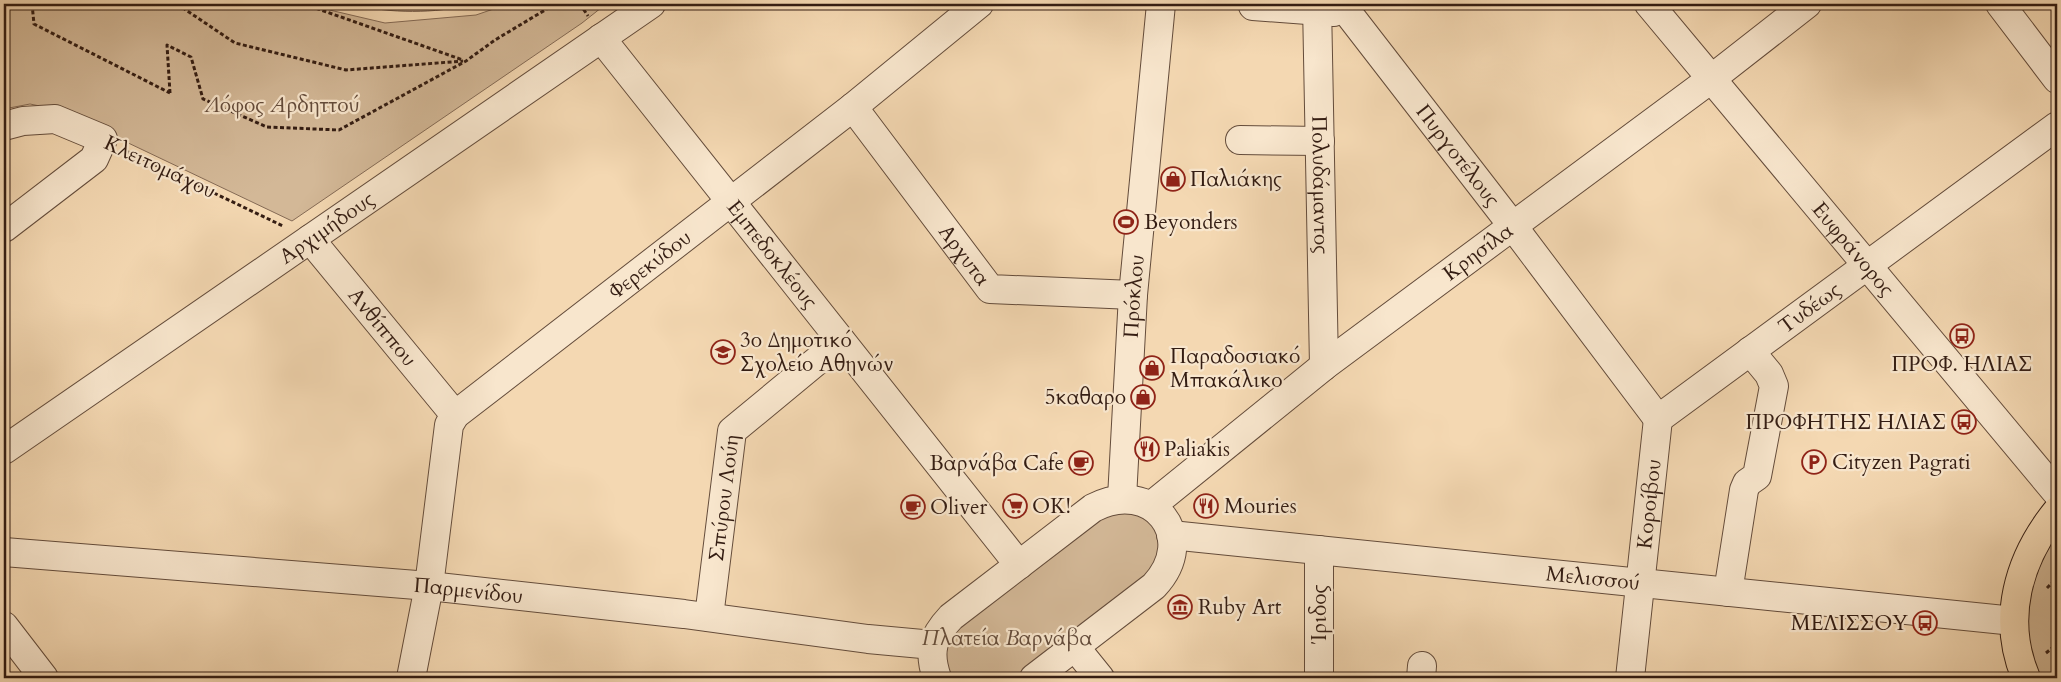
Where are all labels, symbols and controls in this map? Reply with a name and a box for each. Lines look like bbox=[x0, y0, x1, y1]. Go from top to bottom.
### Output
park label: Λόφος Αρδηττού bbox=[203, 91, 360, 120]
street label: Πυργοτέλους bbox=[1409, 98, 1507, 213]
street label: Πολυδάμαντος bbox=[1305, 115, 1336, 254]
street label: Κλειτομάχου bbox=[99, 128, 221, 206]
place label: Παλιάκης bbox=[1190, 165, 1282, 194]
shop icon: Παλιάκης bbox=[1160, 166, 1186, 192]
street label: Αρχιμήδους bbox=[273, 184, 380, 271]
street label: Εμπεδοκλέους bbox=[720, 194, 825, 315]
street label: Ευφράνορος bbox=[1805, 195, 1901, 302]
place label: Beyonders bbox=[1144, 208, 1238, 237]
sports icon: Beyonders bbox=[1113, 209, 1139, 235]
street label: Κρησίλα bbox=[1437, 216, 1519, 288]
street label: Αρχυτα bbox=[932, 218, 997, 292]
street label: Φερεκύδου bbox=[602, 223, 697, 306]
street label: Πρόκλου bbox=[1116, 253, 1151, 339]
street label: Τυδέως bbox=[1772, 275, 1847, 340]
street label: Ανθίππου bbox=[341, 281, 424, 373]
bus stop icon: ΠΡΟΦ. ΗΛΙΑΣ bbox=[1949, 323, 1975, 349]
place label: 3ο Δημοτικό Σχολείο Αθηνών bbox=[740, 326, 893, 379]
school or university icon: 3ο Δημοτικό Σχολείο Αθηνών bbox=[710, 339, 736, 365]
place label: Παραδοσιακό Μπακάλικο bbox=[1170, 342, 1300, 395]
place label: ΠΡΟΦ. ΗΛΙΑΣ bbox=[1892, 350, 2032, 379]
shop icon: Παραδοσιακό Μπακάλικο bbox=[1139, 355, 1165, 381]
place label: 5καθαρο bbox=[1045, 383, 1126, 412]
shop icon: 5καθαρο bbox=[1130, 384, 1156, 410]
place label: ΠΡΟΦΗΤΗΣ ΗΛΙΑΣ bbox=[1746, 408, 1946, 437]
bus stop icon: ΠΡΟΦΗΤΗΣ ΗΛΙΑΣ bbox=[1951, 409, 1977, 435]
street label: Σπύρου Λούη bbox=[702, 433, 746, 563]
place label: Paliakis bbox=[1164, 435, 1230, 464]
restaurant icon: Paliakis bbox=[1134, 436, 1160, 462]
place label: Cityzen Pagrati bbox=[1832, 448, 1971, 477]
place label: Βαρνάβα Cafe bbox=[930, 449, 1064, 478]
parking icon: Cityzen Pagrati bbox=[1801, 449, 1827, 475]
cafe icon: Βαρνάβα Cafe bbox=[1068, 450, 1094, 476]
street label: Κοροίβου bbox=[1630, 457, 1668, 551]
place label: OK! bbox=[1032, 492, 1071, 521]
place label: Mouries bbox=[1224, 492, 1297, 521]
place label: Oliver bbox=[930, 493, 988, 522]
supermarket icon: OK! bbox=[1002, 493, 1028, 519]
restaurant icon: Mouries bbox=[1193, 493, 1219, 519]
cafe icon: Oliver bbox=[900, 494, 926, 520]
street label: Μελισσού bbox=[1545, 559, 1641, 597]
street label: Παρμενίδου bbox=[413, 570, 525, 611]
street label: Ίριδος bbox=[1305, 585, 1334, 644]
place label: Ruby Art bbox=[1198, 593, 1282, 622]
museum icon: Ruby Art bbox=[1167, 594, 1193, 620]
place label: ΜΕΛΙΣΣΟΥ bbox=[1791, 609, 1908, 638]
bus stop icon: ΜΕΛΙΣΣΟΥ bbox=[1912, 610, 1938, 636]
park label: Πλατεία Βαρνάβα bbox=[922, 624, 1093, 653]

